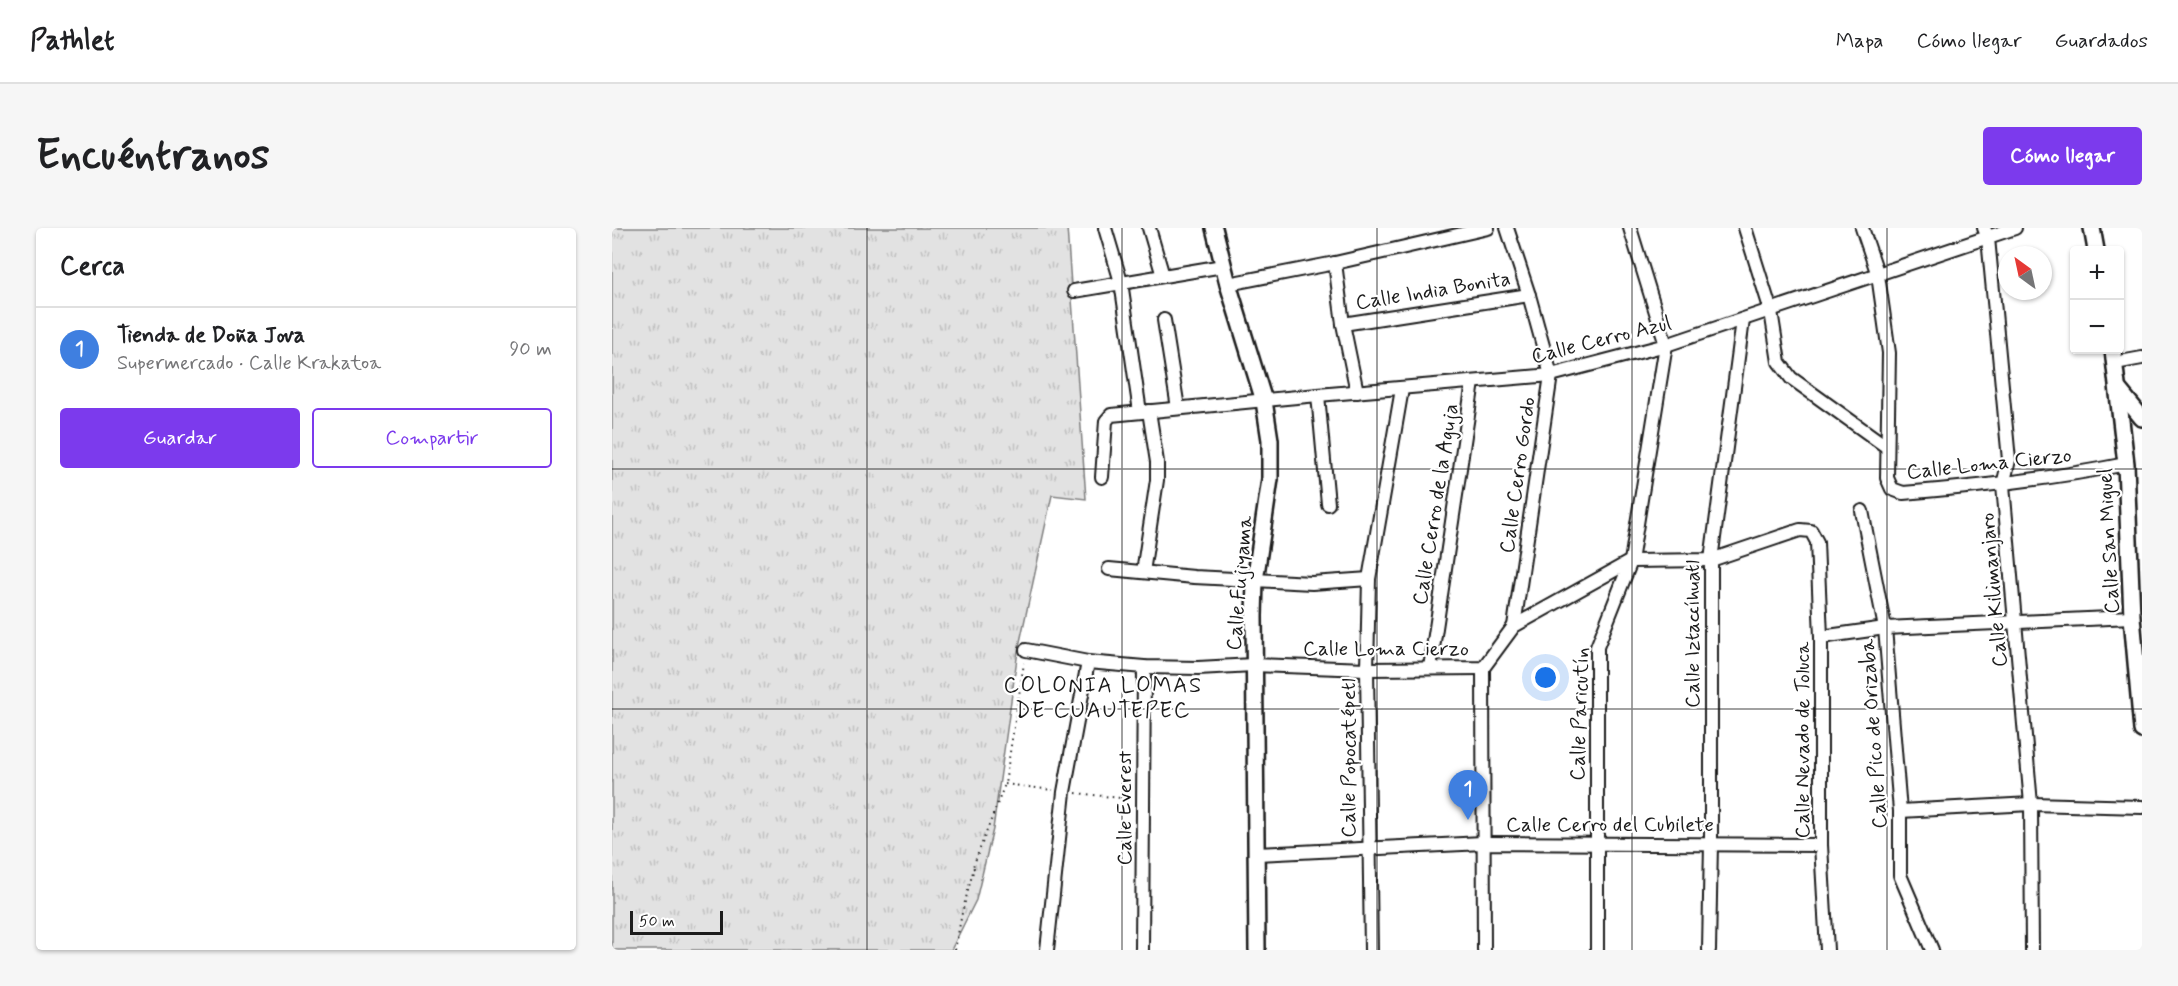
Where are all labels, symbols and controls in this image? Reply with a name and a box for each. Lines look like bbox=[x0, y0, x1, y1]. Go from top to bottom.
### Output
text: Pathlet bbox=[30, 23, 114, 60]
text: Mapa bbox=[1836, 27, 1884, 55]
text: Cómo llegar bbox=[1917, 27, 2022, 55]
text: Guardados bbox=[2055, 27, 2148, 55]
button: Cómo llegar bbox=[1983, 127, 2142, 185]
text: Encuéntranos bbox=[36, 129, 269, 184]
north arrow bbox=[1998, 246, 2052, 300]
map controls bbox=[2070, 246, 2124, 354]
button: + bbox=[2070, 246, 2124, 300]
text: Cerca bbox=[60, 250, 125, 284]
street label: Calle India Bonita bbox=[1354, 265, 1513, 317]
button: − bbox=[2070, 300, 2124, 354]
street label: Calle Cerro Azul bbox=[1528, 309, 1674, 371]
text: Tienda de Doña Jova bbox=[117, 322, 305, 350]
text: 1 bbox=[75, 336, 84, 363]
text: 90 m bbox=[509, 336, 552, 363]
text: Supermercado · Calle Krakatoa bbox=[117, 350, 381, 377]
street label: Calle Cerro Gordo bbox=[1493, 395, 1543, 555]
street label: Calle Cerro de la Aguja bbox=[1406, 401, 1466, 607]
button: Guardar bbox=[60, 408, 300, 468]
button: Compartir bbox=[312, 408, 552, 468]
street label: Calle Loma Cierzo bbox=[1905, 441, 2073, 487]
street label: Calle San Miguel bbox=[2091, 467, 2127, 614]
street label: Calle Kilimanjaro bbox=[1973, 511, 2015, 668]
street label: Calle Fujiyama bbox=[1220, 514, 1260, 652]
street label: Calle Iztaccíhuatl bbox=[1679, 560, 1707, 708]
street label: Calle Loma Cierzo bbox=[1303, 635, 1469, 663]
street label: Calle Pico de Orizaba bbox=[1853, 638, 1895, 830]
street label: Calle Nevado de Toluca bbox=[1789, 641, 1817, 838]
street label: Calle Paricutín bbox=[1564, 647, 1596, 781]
your location bbox=[1531, 663, 1560, 692]
district label: COLONIA LOMAS DE CUAUTEPEC bbox=[1003, 672, 1203, 725]
street label: Calle Popocatépetl bbox=[1335, 678, 1363, 838]
street label: Calle Everest bbox=[1111, 750, 1139, 866]
pin: 1 bbox=[1448, 770, 1488, 820]
street label: Calle Cerro del Cubilete bbox=[1506, 811, 1714, 839]
scale bar bbox=[630, 908, 723, 936]
text: 50 m bbox=[639, 911, 675, 932]

